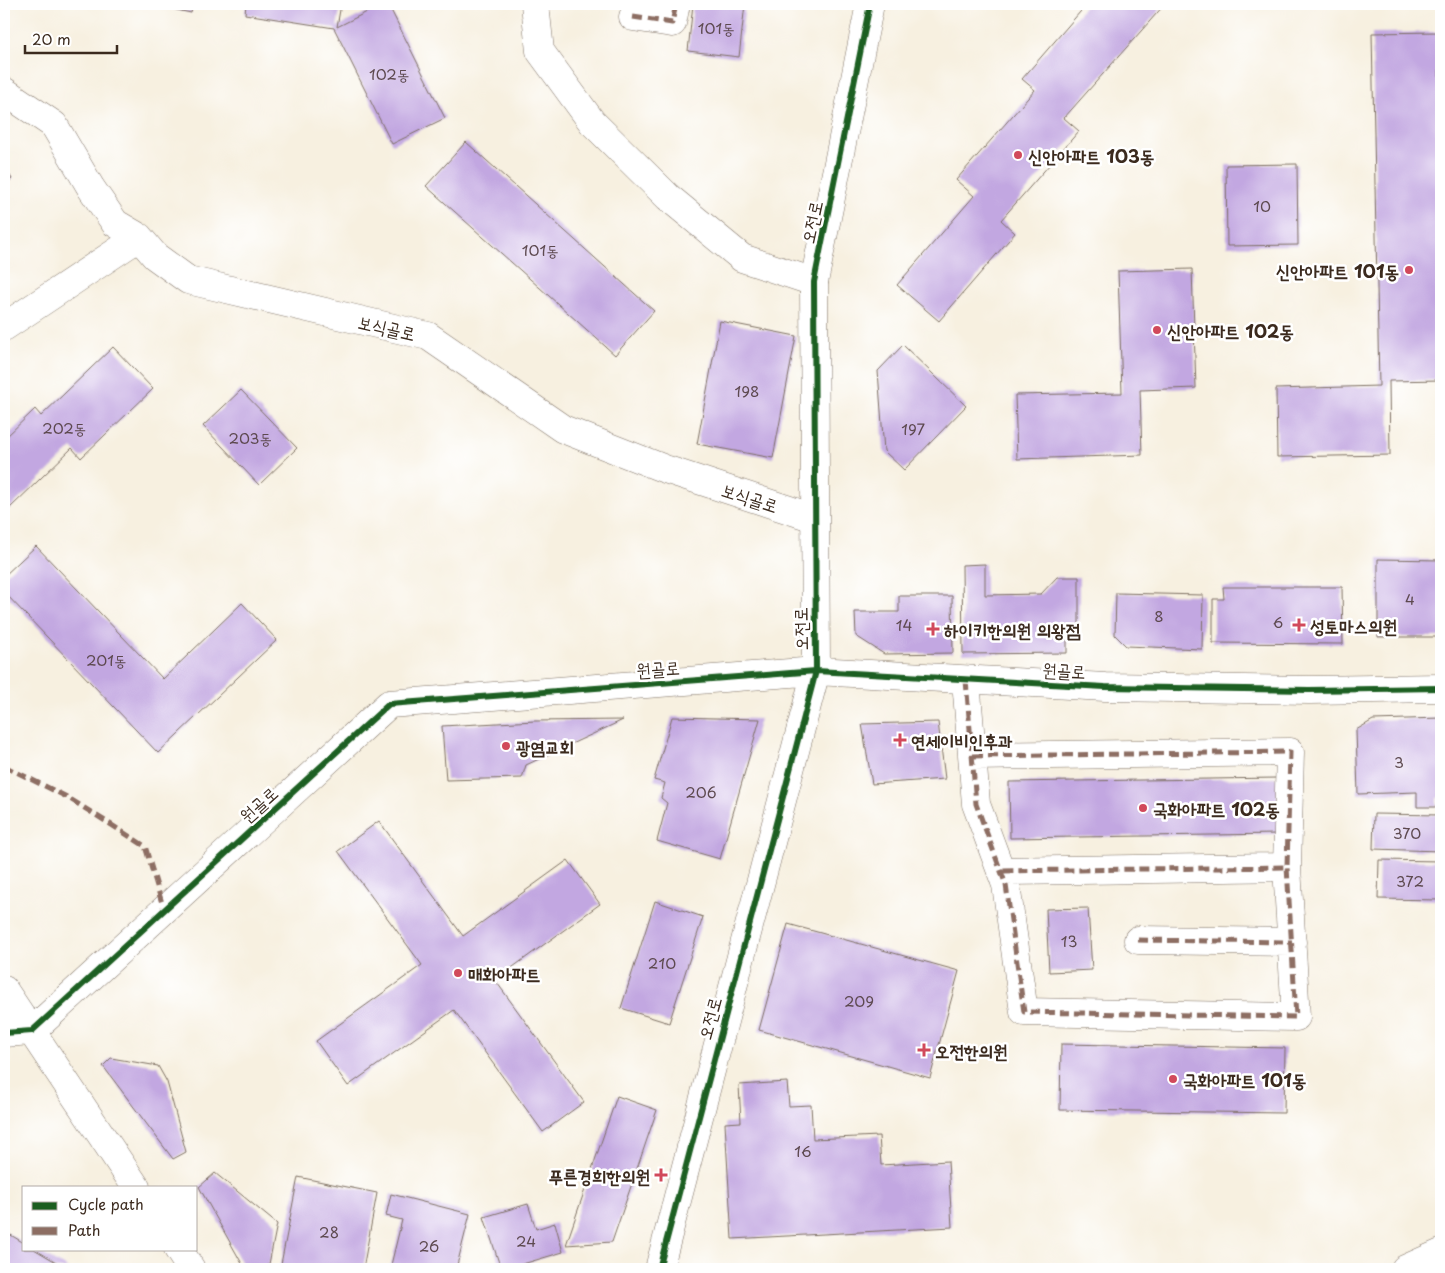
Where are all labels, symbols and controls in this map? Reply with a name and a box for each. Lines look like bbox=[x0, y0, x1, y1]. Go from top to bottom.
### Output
house number: 101동 bbox=[698, 16, 734, 39]
scale bar bbox=[25, 22, 118, 54]
text: 20 m bbox=[32, 27, 71, 50]
house number: 102동 bbox=[369, 62, 409, 85]
place label: 신안아파트 103동 bbox=[1028, 142, 1154, 169]
marker: 신안아파트 103동 bbox=[1012, 149, 1024, 161]
house number: 10 bbox=[1253, 194, 1271, 217]
street label: 오전로 bbox=[793, 198, 829, 246]
house number: 101동 bbox=[522, 238, 558, 261]
place label: 신안아파트 101동 bbox=[1276, 257, 1399, 284]
marker: 신안아파트 101동 bbox=[1403, 264, 1415, 276]
street label: 보식골로 bbox=[356, 307, 418, 347]
place label: 신안아파트 102동 bbox=[1167, 317, 1294, 344]
marker: 신안아파트 102동 bbox=[1151, 324, 1163, 336]
house number: 198 bbox=[735, 379, 759, 402]
house number: 202동 bbox=[42, 416, 86, 439]
house number: 197 bbox=[901, 417, 925, 440]
house number: 203동 bbox=[228, 426, 272, 449]
street label: 보식골로 bbox=[718, 475, 782, 519]
house number: 4 bbox=[1405, 587, 1415, 610]
house number: 8 bbox=[1154, 604, 1164, 627]
street label: 오전로 bbox=[786, 607, 814, 651]
house number: 6 bbox=[1273, 610, 1283, 633]
place label: 성토마스의원 bbox=[1310, 612, 1397, 639]
house number: 14 bbox=[896, 613, 912, 636]
place label: 하이키한의원 의왕점 bbox=[944, 616, 1081, 643]
marker: 성토마스의원 bbox=[1292, 618, 1306, 632]
marker: 하이키한의원 의왕점 bbox=[926, 622, 940, 636]
house number: 201동 bbox=[86, 648, 126, 671]
street label: 원골로 bbox=[635, 653, 681, 683]
street label: 원골로 bbox=[1042, 655, 1086, 685]
place label: 연세이비인후과 bbox=[911, 727, 1013, 754]
place label: 광염교회 bbox=[516, 733, 574, 760]
marker: 연세이비인후과 bbox=[893, 733, 907, 747]
marker: 광염교회 bbox=[500, 740, 512, 752]
house number: 3 bbox=[1394, 750, 1404, 773]
street label: 원골로 bbox=[233, 779, 283, 829]
house number: 206 bbox=[685, 780, 717, 803]
place label: 국화아파트 102동 bbox=[1153, 795, 1280, 822]
marker: 국화아파트 102동 bbox=[1137, 802, 1149, 814]
house number: 370 bbox=[1393, 821, 1421, 844]
house number: 372 bbox=[1396, 869, 1424, 892]
house number: 13 bbox=[1061, 929, 1077, 952]
house number: 210 bbox=[648, 951, 676, 974]
place label: 매화아파트 bbox=[468, 960, 540, 987]
marker: 매화아파트 bbox=[452, 967, 464, 979]
house number: 209 bbox=[844, 989, 874, 1012]
street label: 오전로 bbox=[690, 994, 728, 1042]
place label: 오전한의원 bbox=[935, 1037, 1007, 1064]
marker: 오전한의원 bbox=[917, 1043, 931, 1057]
place label: 국화아파트 101동 bbox=[1183, 1066, 1306, 1093]
marker: 국화아파트 101동 bbox=[1167, 1073, 1179, 1085]
house number: 16 bbox=[794, 1139, 812, 1162]
place label: 푸른경희한의원 bbox=[549, 1162, 650, 1189]
marker: 푸른경희한의원 bbox=[654, 1168, 668, 1182]
legend bbox=[22, 1186, 198, 1250]
text: Cycle path bbox=[68, 1192, 144, 1215]
text: Path bbox=[68, 1218, 100, 1241]
house number: 28 bbox=[319, 1220, 339, 1243]
house number: 24 bbox=[516, 1229, 536, 1252]
house number: 26 bbox=[419, 1234, 439, 1257]

